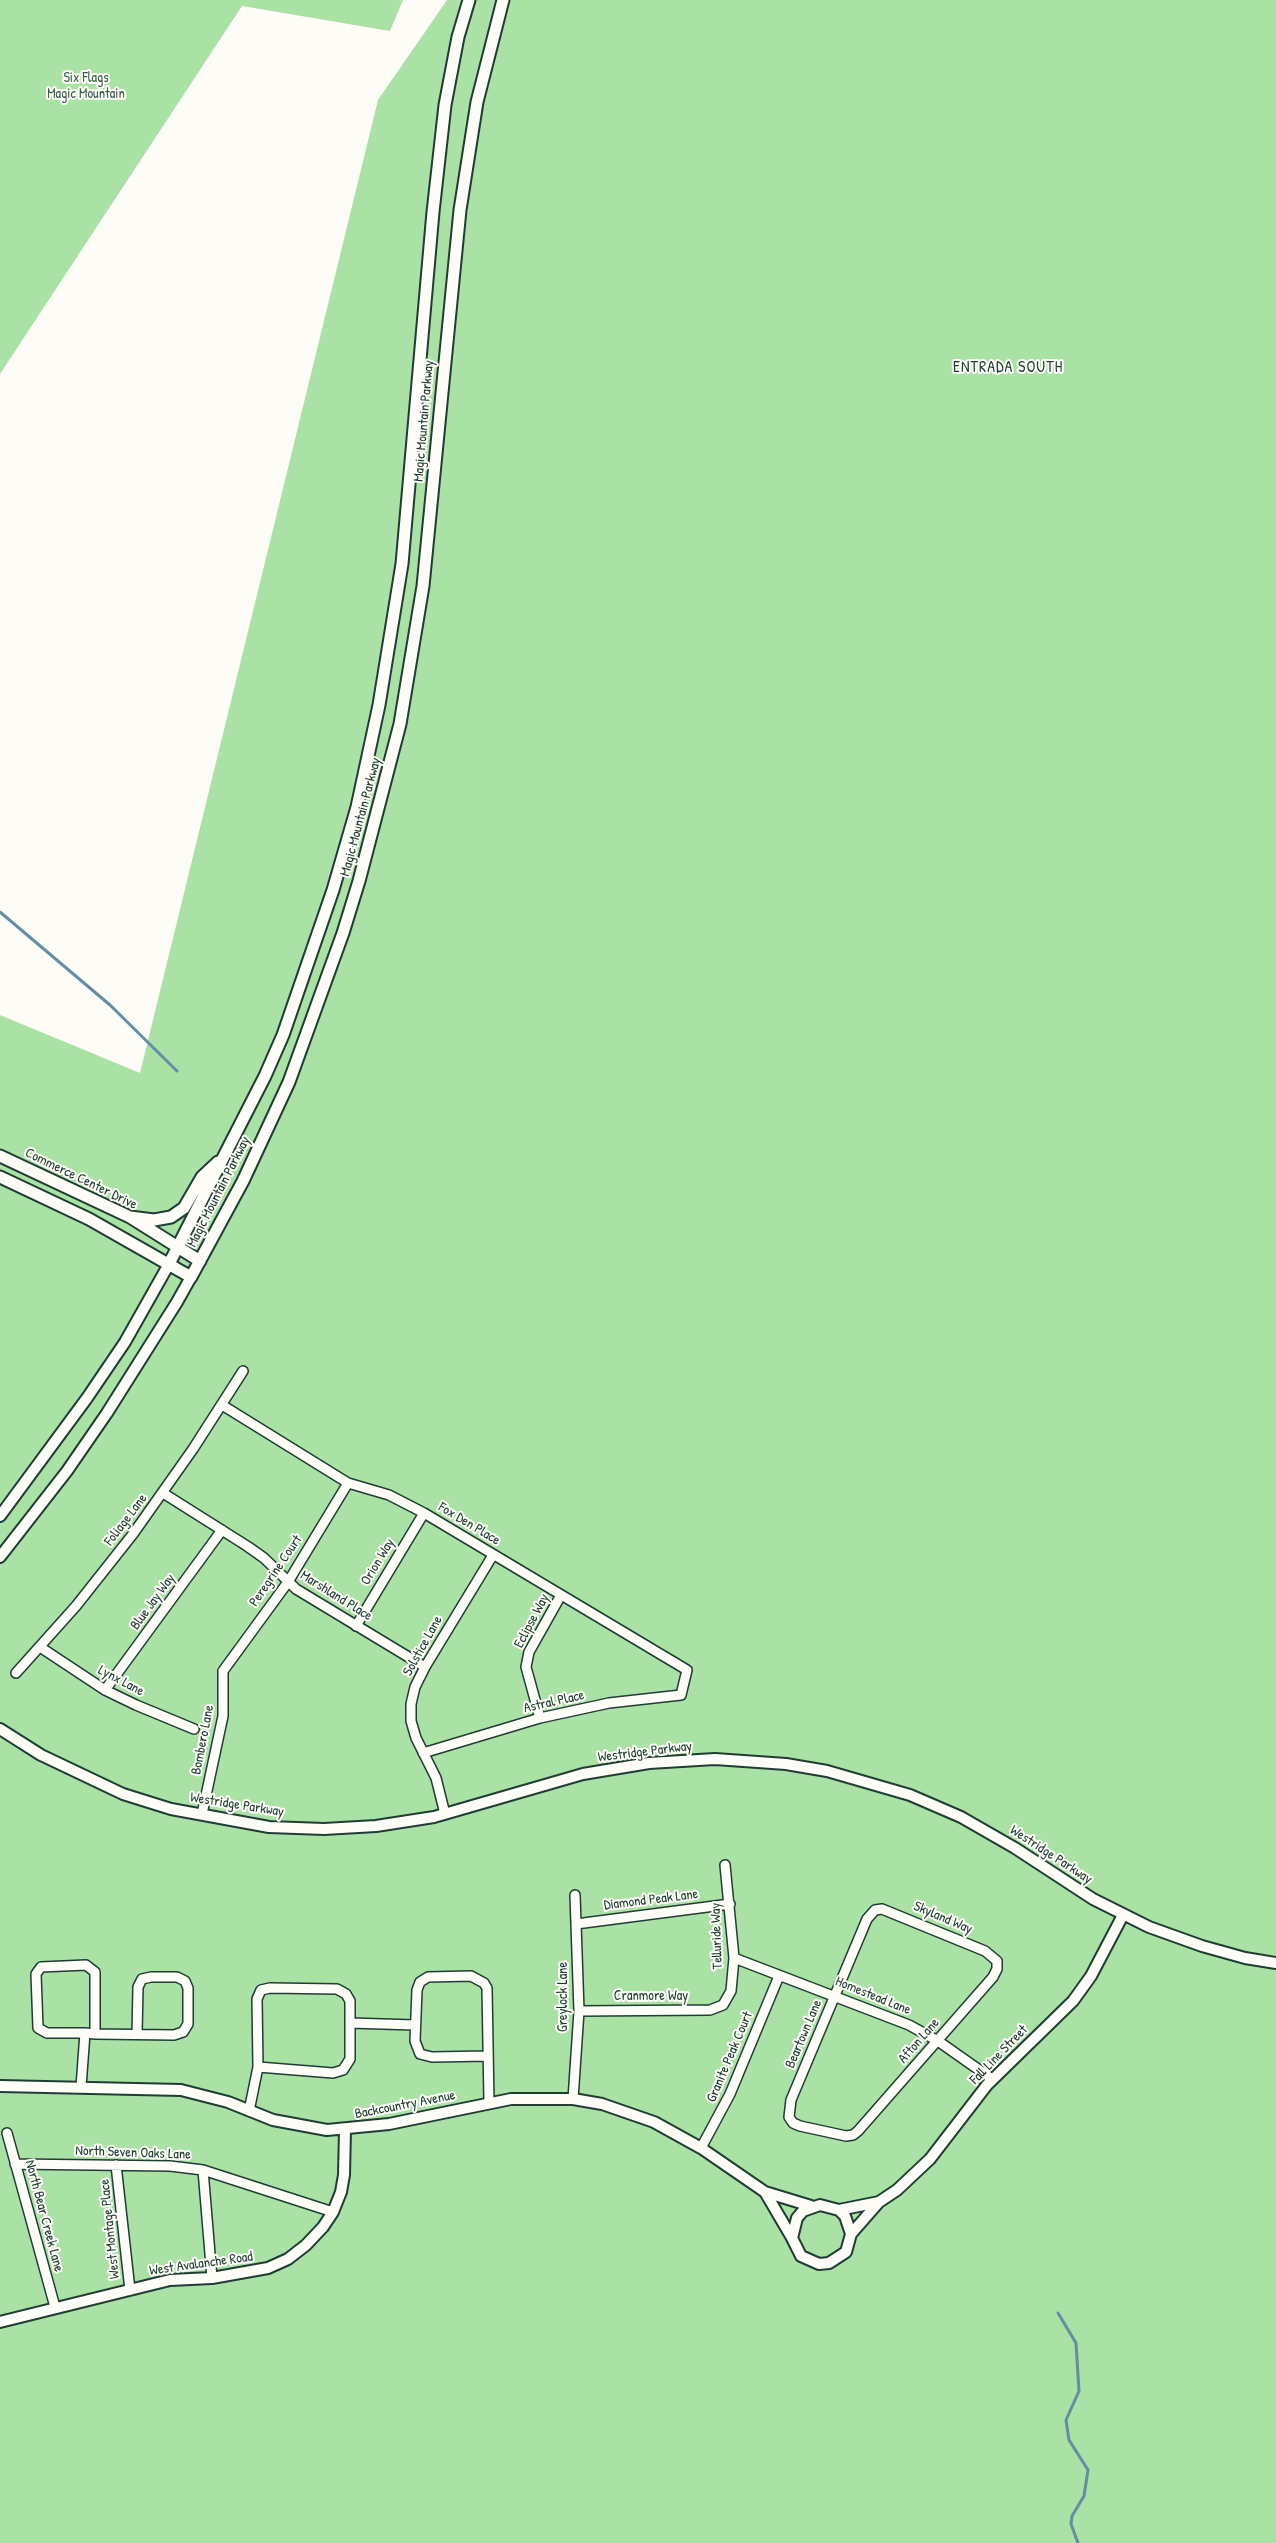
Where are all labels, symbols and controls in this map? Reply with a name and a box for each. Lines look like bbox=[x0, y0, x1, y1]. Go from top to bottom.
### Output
park label: Six Flags Magic Mountain bbox=[47, 70, 125, 102]
district label: ENTRADA SOUTH bbox=[951, 358, 1065, 378]
street label: Magic Mountain Parkway bbox=[410, 359, 438, 483]
street label: Magic Mountain Parkway bbox=[337, 756, 385, 878]
street label: Magic Mountain Parkway bbox=[184, 1134, 254, 1250]
street label: Commerce Center Drive bbox=[22, 1145, 140, 1213]
street label: Foliage Lane bbox=[101, 1491, 151, 1549]
street label: Fox Den Place bbox=[435, 1499, 503, 1549]
street label: Peregrine Court bbox=[246, 1532, 306, 1610]
street label: Orion Way bbox=[358, 1536, 398, 1588]
street label: Marshland Place bbox=[297, 1567, 375, 1625]
street label: Blue Jay Way bbox=[127, 1571, 179, 1633]
street label: Eclipse Way bbox=[511, 1591, 553, 1651]
street label: Solstice Lane bbox=[400, 1613, 446, 1679]
street label: Lynx Lane bbox=[95, 1662, 147, 1700]
street label: Astral Place bbox=[522, 1687, 586, 1717]
street label: Bombero Lane bbox=[188, 1704, 218, 1776]
street label: Westridge Parkway bbox=[597, 1738, 693, 1766]
street label: Westridge Parkway bbox=[189, 1789, 285, 1821]
street label: Westridge Parkway bbox=[1007, 1822, 1095, 1888]
street label: Diamond Peak Lane bbox=[603, 1886, 699, 1914]
street label: Skyland Way bbox=[911, 1898, 975, 1938]
street label: Telluride Way bbox=[707, 1902, 727, 1970]
street label: Greylock Lane bbox=[555, 1962, 571, 2032]
street label: Homestead Lane bbox=[833, 1973, 913, 2019]
street label: Cranmore Way bbox=[614, 1988, 688, 2004]
street label: Beartown Lane bbox=[782, 1997, 826, 2071]
street label: Granite Peak Court bbox=[703, 2009, 757, 2105]
street label: Afton Lane bbox=[895, 2015, 943, 2067]
street label: Fall Line Street bbox=[967, 2022, 1031, 2088]
street label: Backcountry Avenue bbox=[353, 2087, 457, 2123]
street label: North Seven Oaks Lane bbox=[75, 2143, 191, 2163]
street label: North Bear Creek Lane bbox=[21, 2158, 67, 2274]
street label: West Montage Place bbox=[96, 2178, 124, 2280]
street label: West Avalanche Road bbox=[148, 2248, 254, 2280]

